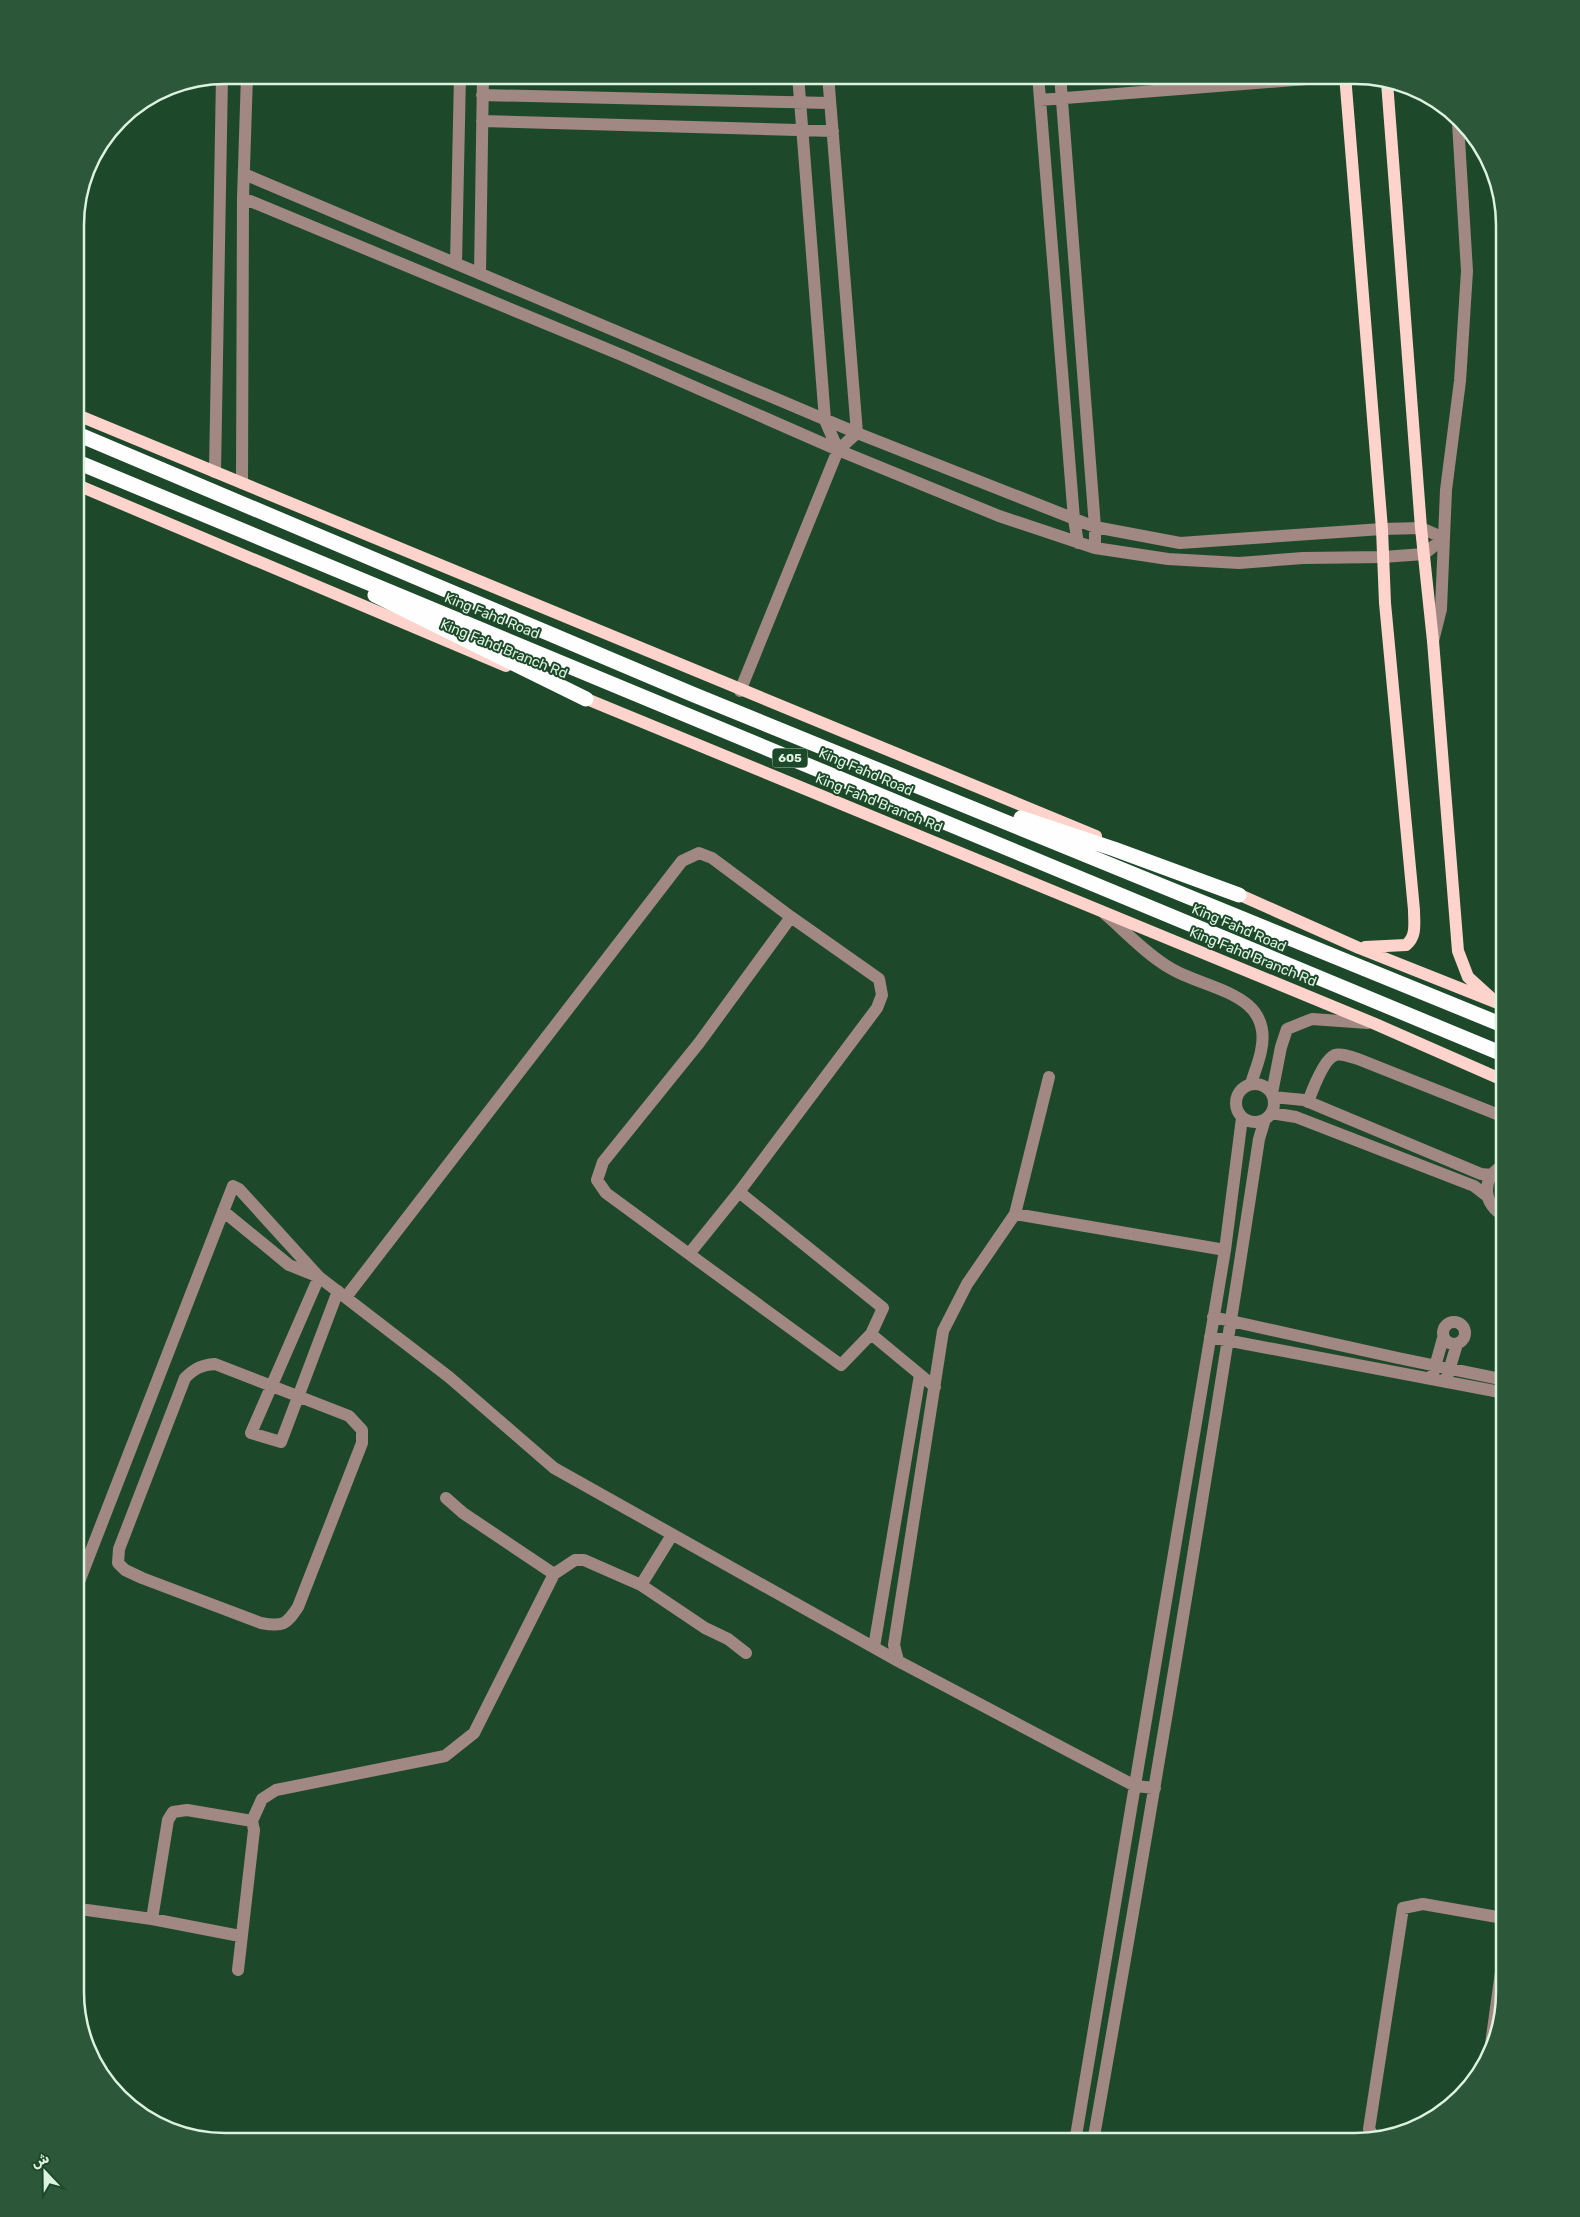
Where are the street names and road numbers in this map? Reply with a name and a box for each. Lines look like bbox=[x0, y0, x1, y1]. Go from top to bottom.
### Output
street label: King Fahd Road bbox=[442, 589, 542, 643]
street label: King Fahd Branch Rd bbox=[438, 616, 570, 682]
street label: King Fahd Road bbox=[816, 744, 916, 800]
road number: 605 bbox=[772, 748, 808, 768]
street label: King Fahd Branch Rd bbox=[813, 770, 945, 836]
street label: King Fahd Road bbox=[1189, 900, 1289, 956]
street label: King Fahd Branch Rd bbox=[1187, 924, 1319, 990]

